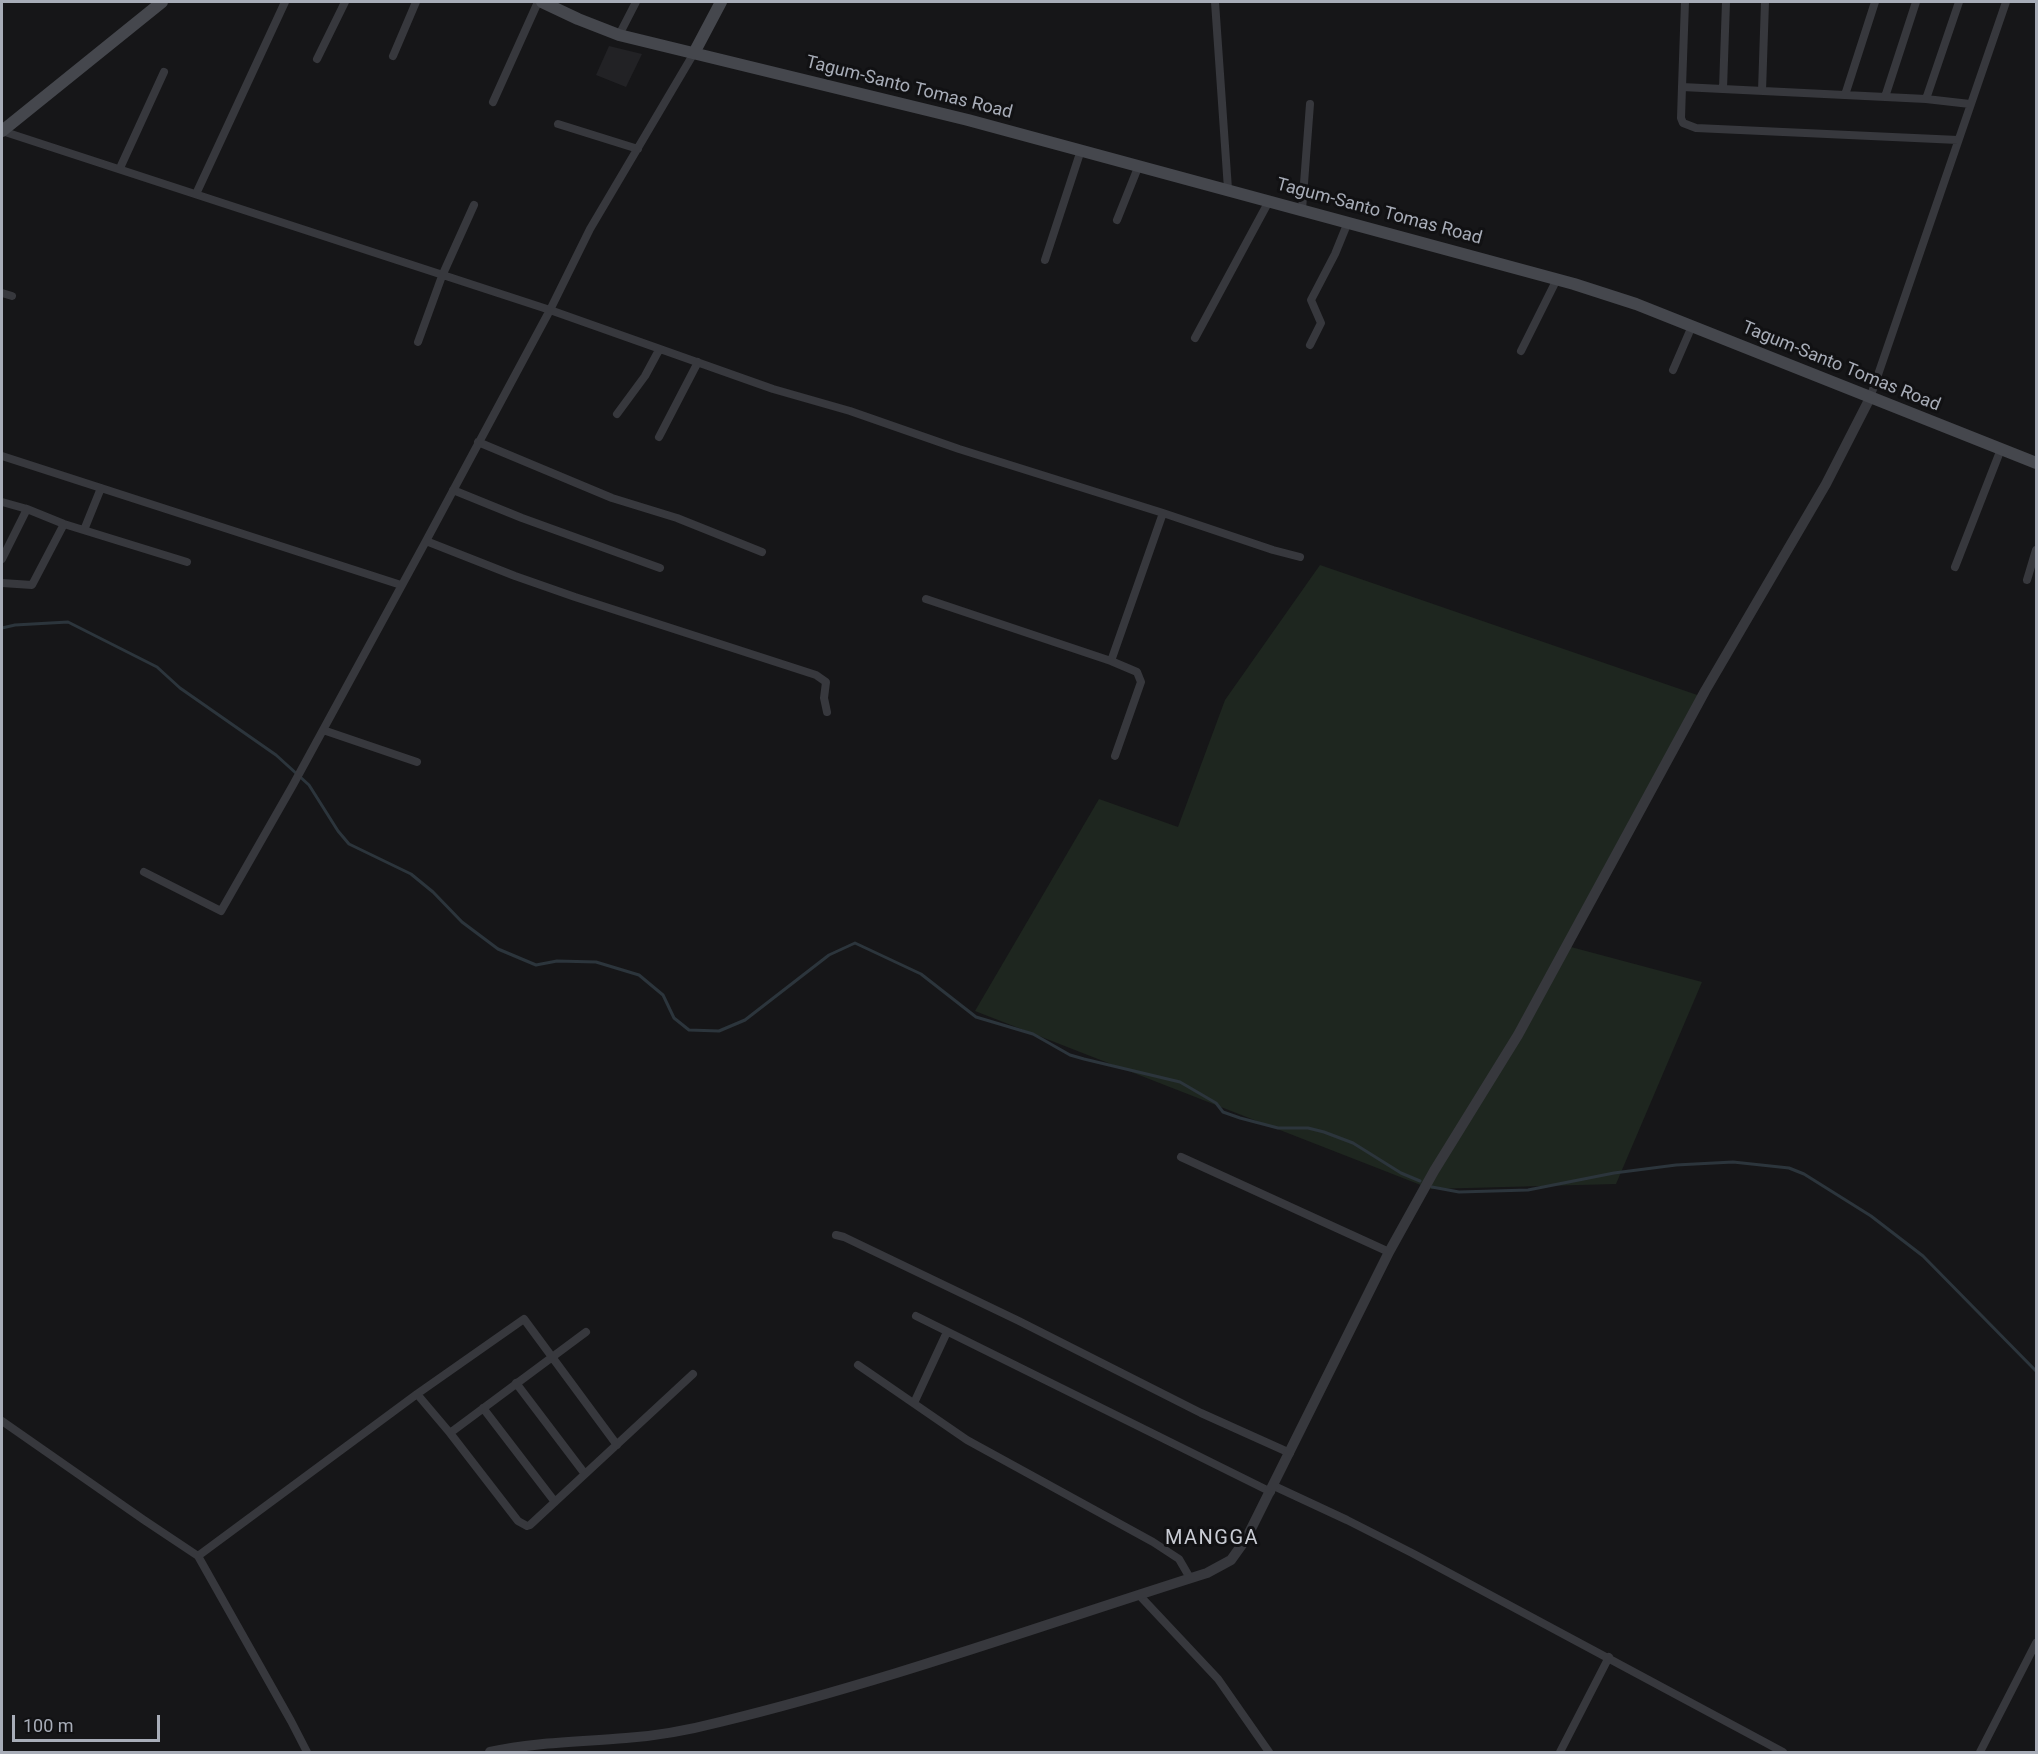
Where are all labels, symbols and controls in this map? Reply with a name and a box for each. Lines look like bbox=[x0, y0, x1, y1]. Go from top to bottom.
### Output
street label: Tagum-Santo Tomas Road bbox=[804, 52, 1014, 124]
street label: Tagum-Santo Tomas Road bbox=[1274, 174, 1484, 250]
street label: Tagum-Santo Tomas Road bbox=[1739, 317, 1943, 417]
district label: MANGGA bbox=[1165, 1527, 1259, 1551]
scale bar bbox=[15, 1703, 164, 1741]
text: 100 m bbox=[23, 1715, 74, 1736]

